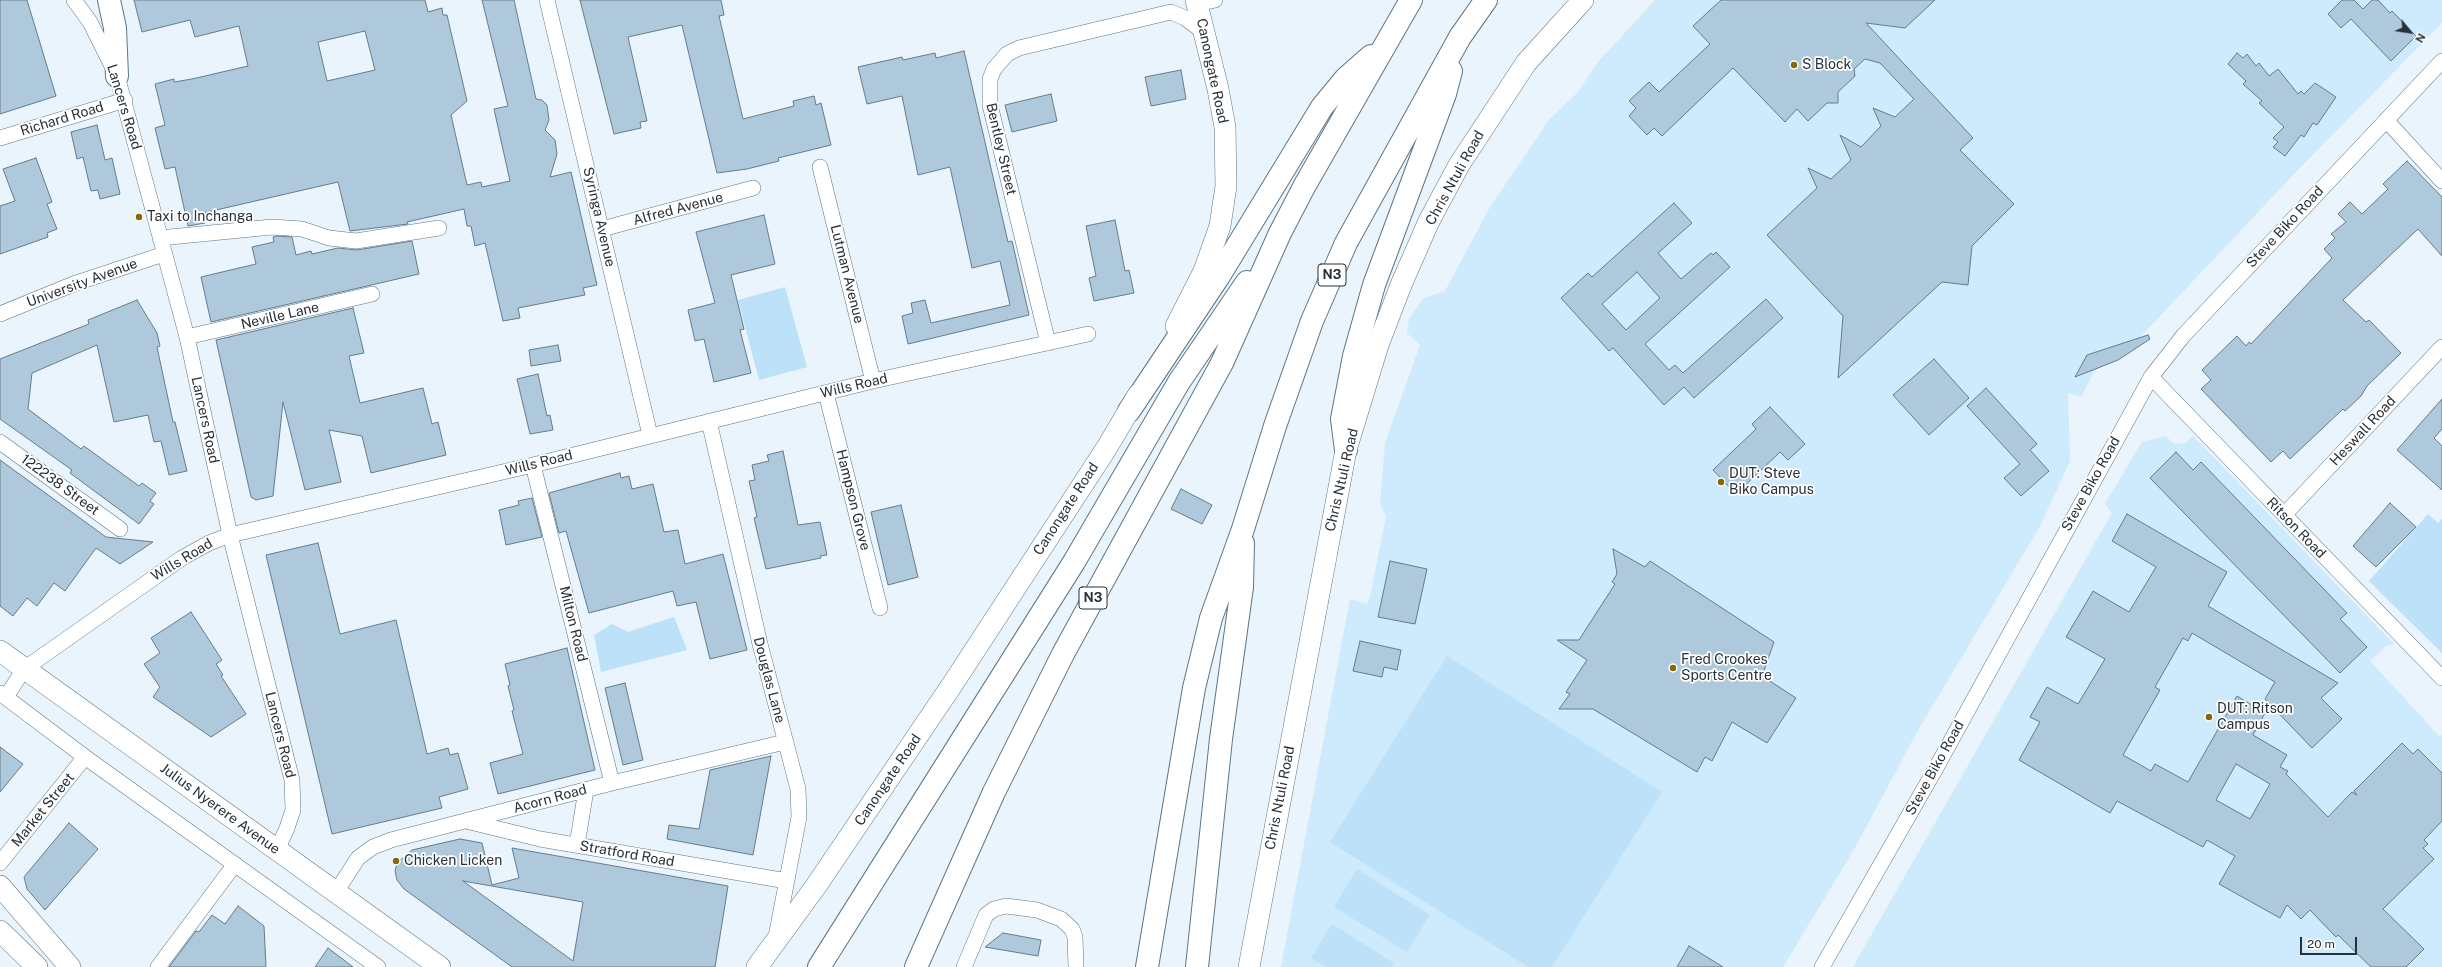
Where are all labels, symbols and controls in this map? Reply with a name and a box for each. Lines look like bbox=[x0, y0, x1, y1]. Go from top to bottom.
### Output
north arrow bbox=[2390, 12, 2430, 52]
street label: Canongate Road bbox=[1193, 17, 1231, 125]
text: N bbox=[2413, 31, 2428, 45]
place label: S Block bbox=[1802, 57, 1851, 73]
marker: S Block bbox=[1789, 60, 1799, 70]
street label: Lancers Road bbox=[103, 62, 145, 152]
street label: Richard Road bbox=[18, 98, 106, 140]
street label: Bentley Street bbox=[982, 101, 1020, 197]
street label: Chris Ntuli Road bbox=[1422, 128, 1488, 228]
street label: Syringa Avenue bbox=[579, 166, 619, 268]
street label: Steve Biko Road bbox=[2243, 183, 2327, 271]
street label: Alfred Avenue bbox=[631, 189, 725, 229]
place label: Taxi to Inchanga bbox=[147, 209, 253, 225]
marker: Taxi to Inchanga bbox=[134, 212, 144, 222]
street label: Lutman Avenue bbox=[827, 223, 867, 325]
street label: University Avenue bbox=[24, 255, 140, 311]
road number: N3 bbox=[1318, 264, 1346, 286]
street label: Neville Lane bbox=[239, 299, 321, 333]
street label: Wills Road bbox=[819, 370, 889, 402]
street label: Lancers Road bbox=[188, 375, 222, 465]
street label: Heswall Road bbox=[2327, 393, 2399, 469]
street label: Chris Ntuli Road bbox=[1322, 427, 1362, 533]
street label: Steve Biko Road bbox=[2058, 434, 2124, 534]
street label: Wills Road bbox=[504, 447, 574, 479]
street label: Hampson Grove bbox=[832, 448, 874, 552]
street label: 122238 Street bbox=[18, 451, 102, 519]
street label: Canongate Road bbox=[1030, 460, 1102, 558]
place label: DUT: Steve Biko Campus bbox=[1729, 466, 1814, 498]
marker: DUT: Steve Biko Campus bbox=[1716, 477, 1726, 487]
street label: Ritson Road bbox=[2263, 494, 2329, 562]
street label: Wills Road bbox=[148, 535, 216, 585]
street label: Milton Road bbox=[555, 584, 591, 664]
road number: N3 bbox=[1079, 587, 1107, 609]
street label: Douglas Lane bbox=[749, 635, 789, 725]
place label: Fred Crookes Sports Centre bbox=[1681, 652, 1772, 684]
marker: Fred Crookes Sports Centre bbox=[1668, 663, 1678, 673]
street label: Lancers Road bbox=[261, 690, 299, 780]
place label: DUT: Ritson Campus bbox=[2217, 701, 2293, 734]
marker: DUT: Ritson Campus bbox=[2204, 712, 2214, 722]
street label: Steve Biko Road bbox=[1902, 718, 1968, 818]
street label: Canongate Road bbox=[851, 731, 925, 829]
street label: Chris Ntuli Road bbox=[1262, 745, 1298, 851]
street label: Julius Nyerere Avenue bbox=[157, 760, 283, 858]
street label: Market Street bbox=[8, 770, 78, 850]
street label: Acorn Road bbox=[511, 781, 589, 817]
street label: Stratford Road bbox=[578, 837, 676, 871]
place label: Chicken Licken bbox=[404, 853, 502, 869]
marker: Chicken Licken bbox=[391, 856, 401, 866]
scale bar bbox=[2302, 929, 2359, 955]
text: 20 m bbox=[2307, 937, 2335, 951]

